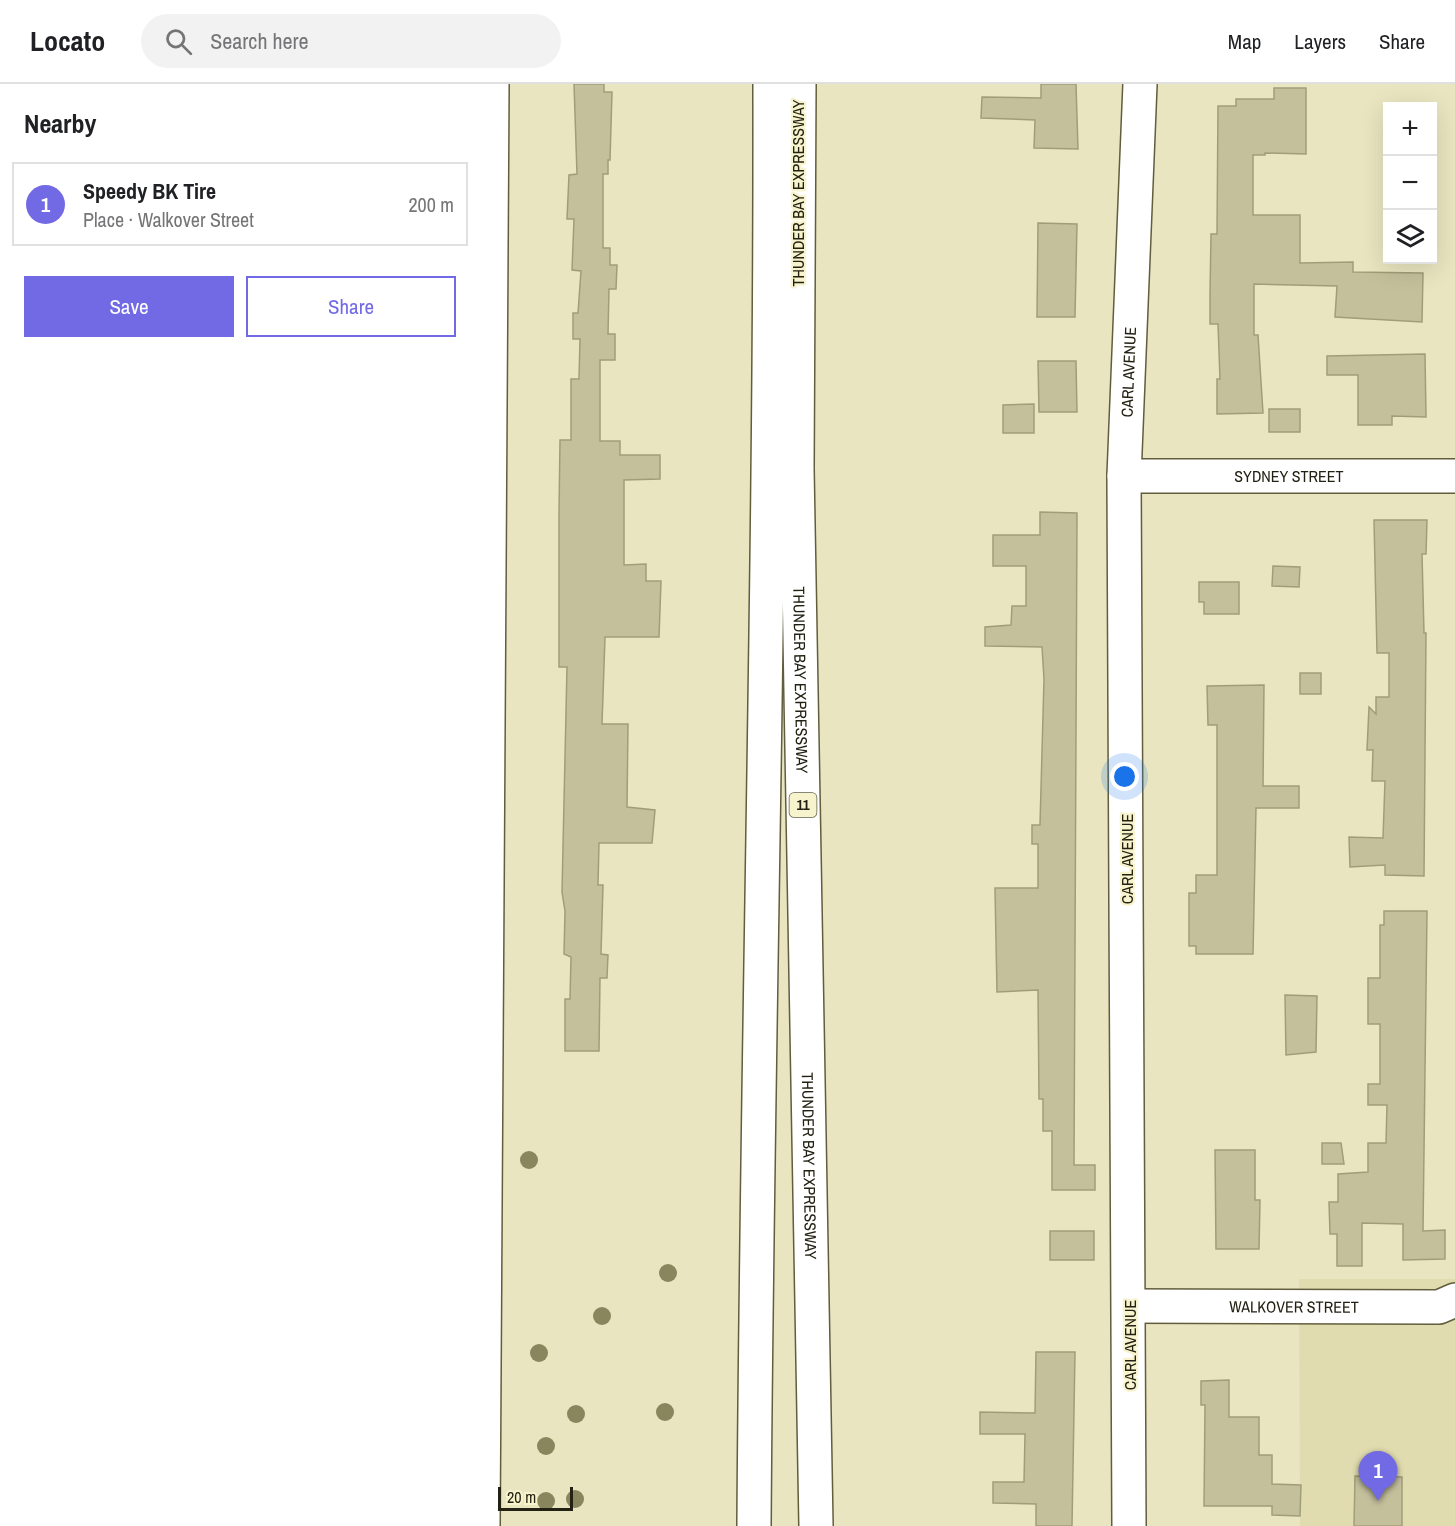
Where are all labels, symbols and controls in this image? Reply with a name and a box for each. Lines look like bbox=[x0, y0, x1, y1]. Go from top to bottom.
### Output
search box bbox=[141, 14, 561, 68]
text: Locato bbox=[30, 22, 105, 60]
icon: search bbox=[162, 25, 195, 58]
text: Search here bbox=[210, 26, 309, 56]
text: Map bbox=[1228, 27, 1261, 56]
text: Layers bbox=[1294, 27, 1346, 56]
text: Share bbox=[1379, 27, 1425, 56]
street label: THUNDER BAY EXPRESSWAY bbox=[787, 99, 809, 286]
map controls bbox=[1383, 102, 1437, 264]
button: + bbox=[1383, 102, 1437, 156]
text: Nearby bbox=[24, 106, 96, 141]
button: − bbox=[1383, 156, 1437, 210]
text: Speedy BK Tire bbox=[83, 176, 216, 206]
text: 1 bbox=[41, 191, 50, 218]
text: 200 m bbox=[408, 191, 454, 218]
text: Place · Walkover Street bbox=[83, 206, 254, 233]
button: layers bbox=[1383, 210, 1437, 264]
button: Save bbox=[24, 276, 234, 337]
button: Share bbox=[246, 276, 456, 337]
street label: CARL AVENUE bbox=[1115, 326, 1141, 418]
street label: SYDNEY STREET bbox=[1234, 465, 1344, 487]
street label: THUNDER BAY EXPRESSWAY bbox=[788, 586, 813, 774]
your location bbox=[1110, 762, 1139, 791]
road number: 11 bbox=[790, 793, 816, 817]
street label: CARL AVENUE bbox=[1116, 814, 1138, 904]
street label: THUNDER BAY EXPRESSWAY bbox=[797, 1072, 822, 1260]
street label: WALKOVER STREET bbox=[1229, 1295, 1359, 1318]
street label: CARL AVENUE bbox=[1119, 1300, 1141, 1390]
pin: 1 bbox=[1358, 1452, 1398, 1501]
scale bar bbox=[498, 1484, 573, 1512]
text: 20 m bbox=[507, 1486, 536, 1508]

